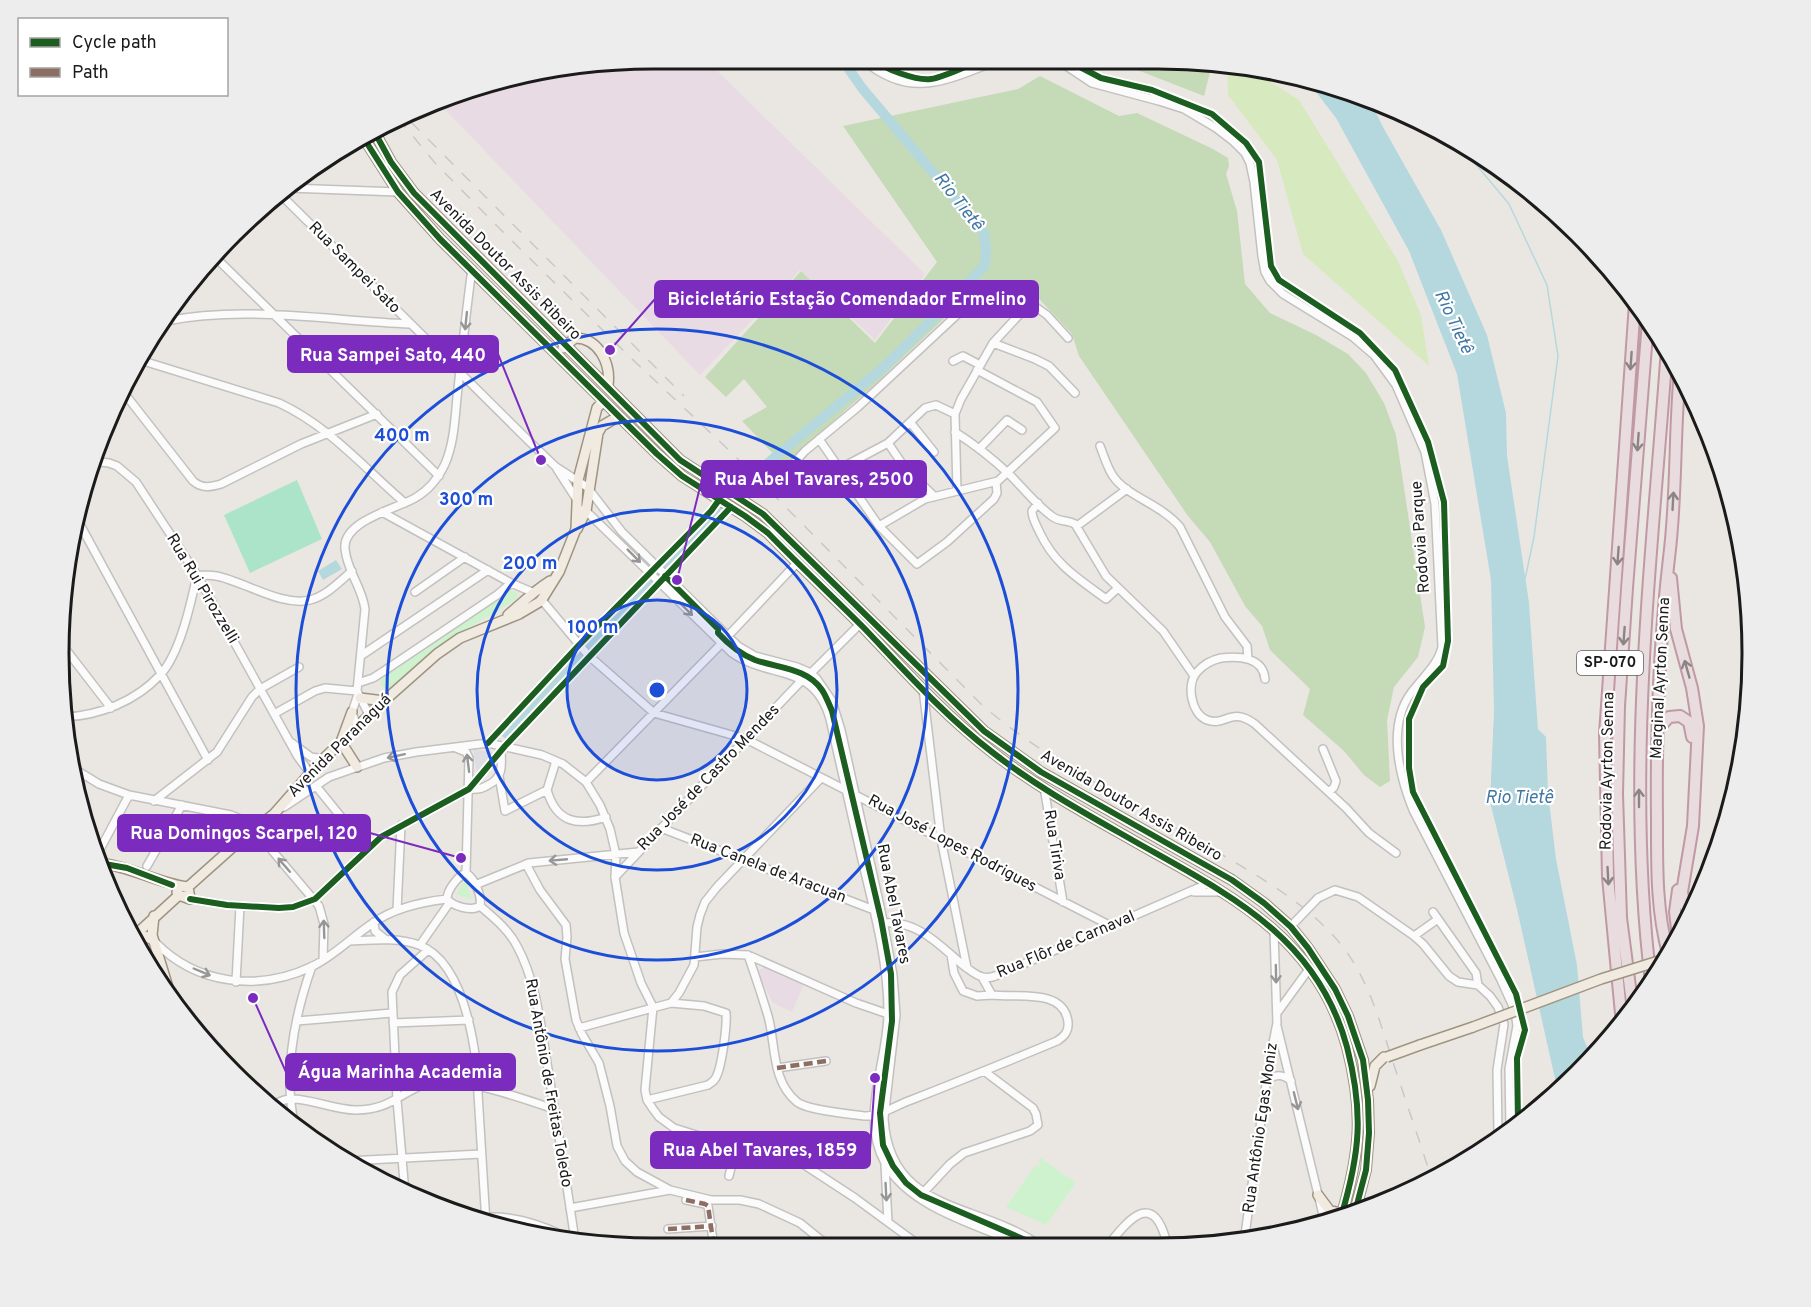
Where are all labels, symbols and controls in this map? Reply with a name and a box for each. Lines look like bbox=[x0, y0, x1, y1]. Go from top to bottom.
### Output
legend bbox=[18, 18, 228, 96]
text: Cycle path bbox=[72, 32, 157, 55]
text: Path bbox=[72, 62, 109, 85]
water label: Rio Tietê bbox=[928, 168, 988, 236]
street label: Avenida Doutor Assis Ribeiro bbox=[425, 185, 585, 345]
street label: Rua Sampei Sato bbox=[304, 218, 404, 318]
callout: Bicicletário Estação Comendador Ermelino bbox=[655, 281, 1038, 317]
water label: Rio Tietê bbox=[1428, 286, 1478, 358]
text: Bicicletário Estação Comendador Ermelino bbox=[667, 289, 1027, 312]
one-way arrow bbox=[460, 310, 471, 330]
callout: Rua Sampei Sato, 440 bbox=[288, 336, 498, 372]
text: Rua Sampei Sato, 440 bbox=[300, 345, 486, 368]
one-way arrow bbox=[1625, 351, 1636, 371]
text: 400 m bbox=[374, 425, 430, 448]
one-way arrow bbox=[1632, 432, 1643, 451]
callout: Rua Abel Tavares, 2500 bbox=[702, 461, 926, 497]
text: Rua Abel Tavares, 2500 bbox=[714, 469, 914, 492]
street label: Rodovia Parque bbox=[1407, 480, 1435, 594]
text: 300 m bbox=[439, 489, 493, 512]
one-way arrow bbox=[1667, 492, 1678, 512]
street label: Rua Rui Pirozzelli bbox=[161, 530, 243, 648]
one-way arrow bbox=[1612, 545, 1623, 565]
one-way arrow bbox=[626, 548, 641, 563]
text: 200 m bbox=[502, 553, 558, 576]
street label: Marginal Ayrton Senna bbox=[1647, 597, 1675, 759]
one-way arrow bbox=[679, 602, 694, 616]
text: 100 m bbox=[567, 617, 619, 640]
one-way arrow bbox=[1618, 626, 1629, 646]
road number: SP-070 bbox=[1577, 651, 1643, 675]
one-way arrow bbox=[1681, 660, 1692, 679]
centre of rings bbox=[647, 680, 667, 700]
street label: Avenida Paranaguá bbox=[284, 690, 396, 802]
street label: Rodovia Ayrton Senna bbox=[1597, 692, 1619, 850]
street label: Rua José de Castro Mendes bbox=[634, 700, 784, 856]
street label: Avenida Doutor Assis Ribeiro bbox=[1037, 746, 1225, 866]
one-way arrow bbox=[386, 751, 406, 762]
one-way arrow bbox=[462, 754, 473, 774]
water label: Rio Tietê bbox=[1485, 787, 1554, 810]
one-way arrow bbox=[1633, 788, 1645, 808]
street label: Rua José Lopes Rodrigues bbox=[864, 791, 1040, 897]
street label: Rua Tiriva bbox=[1039, 808, 1069, 882]
callout: Rua Domingos Scarpel, 120 bbox=[118, 815, 370, 851]
text: Rua Domingos Scarpel, 120 bbox=[130, 823, 358, 846]
street label: Rua Canela de Aracuan bbox=[687, 830, 849, 908]
street label: Rua Abel Tavares bbox=[872, 842, 914, 966]
one-way arrow bbox=[548, 855, 568, 866]
one-way arrow bbox=[277, 857, 291, 872]
one-way arrow bbox=[1602, 866, 1613, 886]
street label: Rua Flôr de Carnaval bbox=[994, 907, 1138, 983]
one-way arrow bbox=[318, 919, 329, 939]
one-way arrow bbox=[1270, 963, 1282, 983]
one-way arrow bbox=[192, 967, 211, 978]
street label: Rua Antônio de Freitas Toledo bbox=[520, 977, 576, 1189]
street label: Rua Antônio Egas Moniz bbox=[1239, 1041, 1283, 1215]
callout: Água Marinha Academia bbox=[286, 1054, 515, 1090]
text: Água Marinha Academia bbox=[298, 1060, 502, 1085]
one-way arrow bbox=[1291, 1091, 1303, 1110]
callout: Rua Abel Tavares, 1859 bbox=[651, 1132, 870, 1168]
text: Rua Abel Tavares, 1859 bbox=[663, 1140, 857, 1163]
one-way arrow bbox=[880, 1182, 891, 1202]

